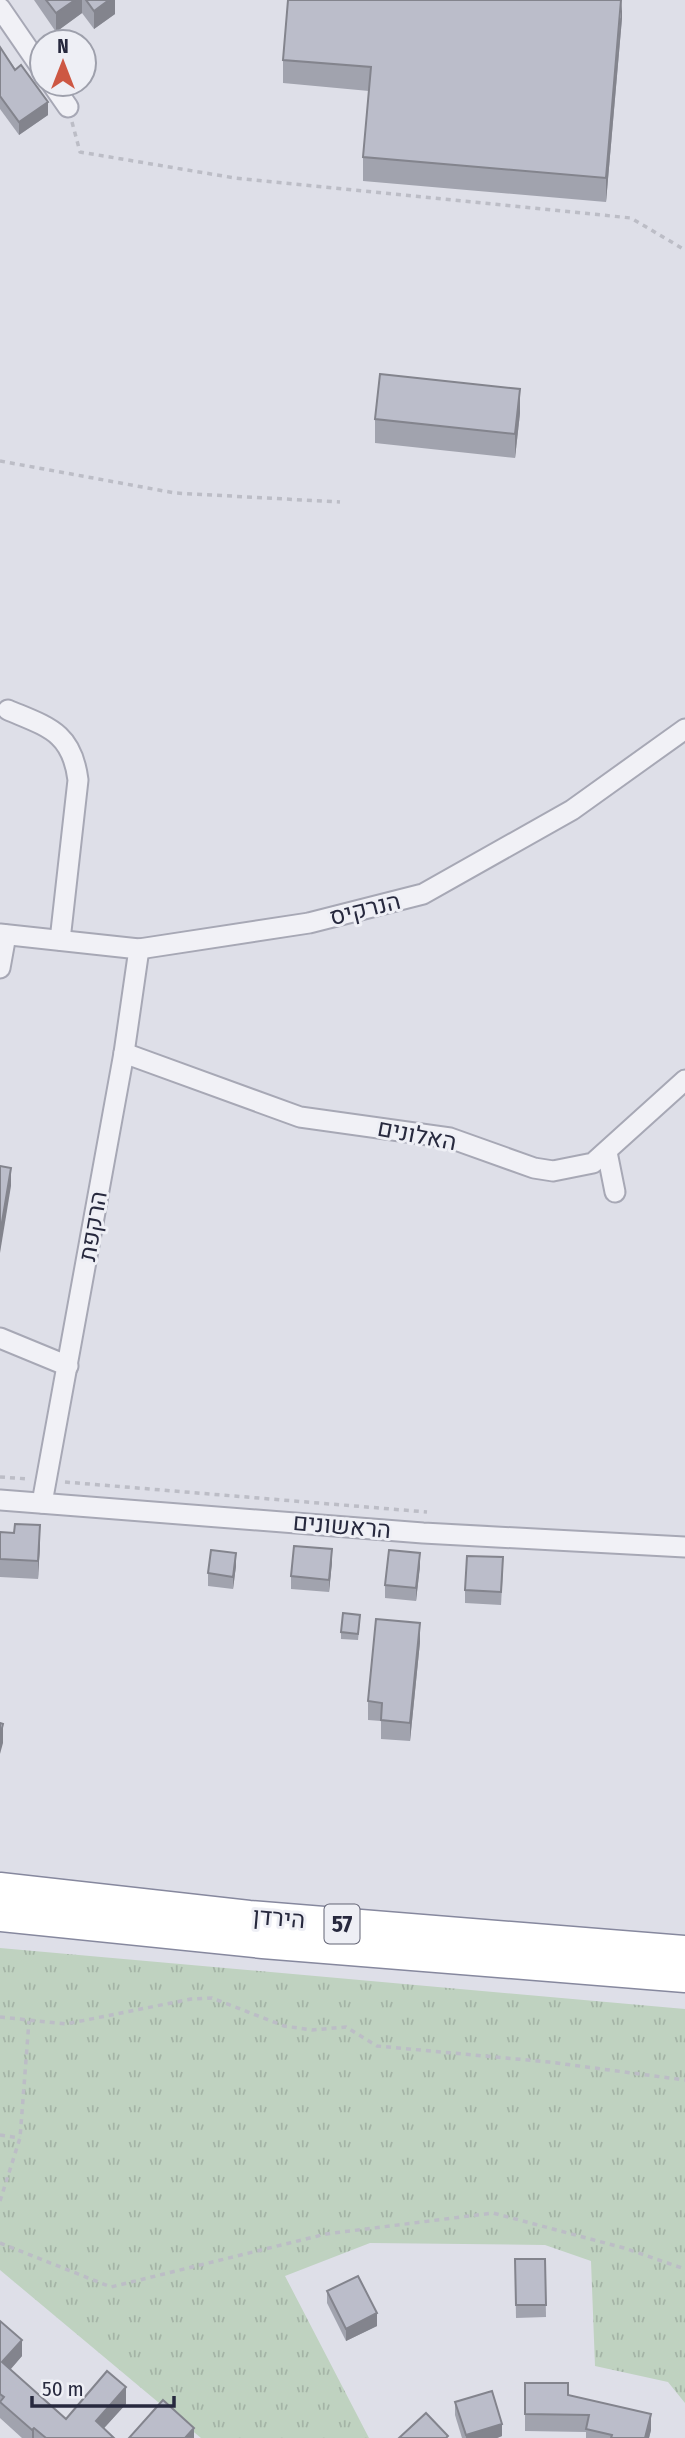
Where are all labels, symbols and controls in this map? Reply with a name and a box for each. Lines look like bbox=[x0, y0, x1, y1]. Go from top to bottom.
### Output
north arrow bbox=[28, 28, 98, 98]
text: N bbox=[57, 35, 69, 58]
street label: הנרקיס bbox=[327, 887, 403, 931]
street label: האלונים bbox=[375, 1114, 459, 1156]
street label: הרקפת bbox=[73, 1189, 113, 1263]
street label: הראשונים bbox=[292, 1508, 392, 1544]
street label: הירדן bbox=[252, 1902, 306, 1934]
road number: 57 bbox=[324, 1904, 360, 1943]
scale bar bbox=[32, 2364, 173, 2408]
text: 50 m bbox=[42, 2376, 84, 2402]

